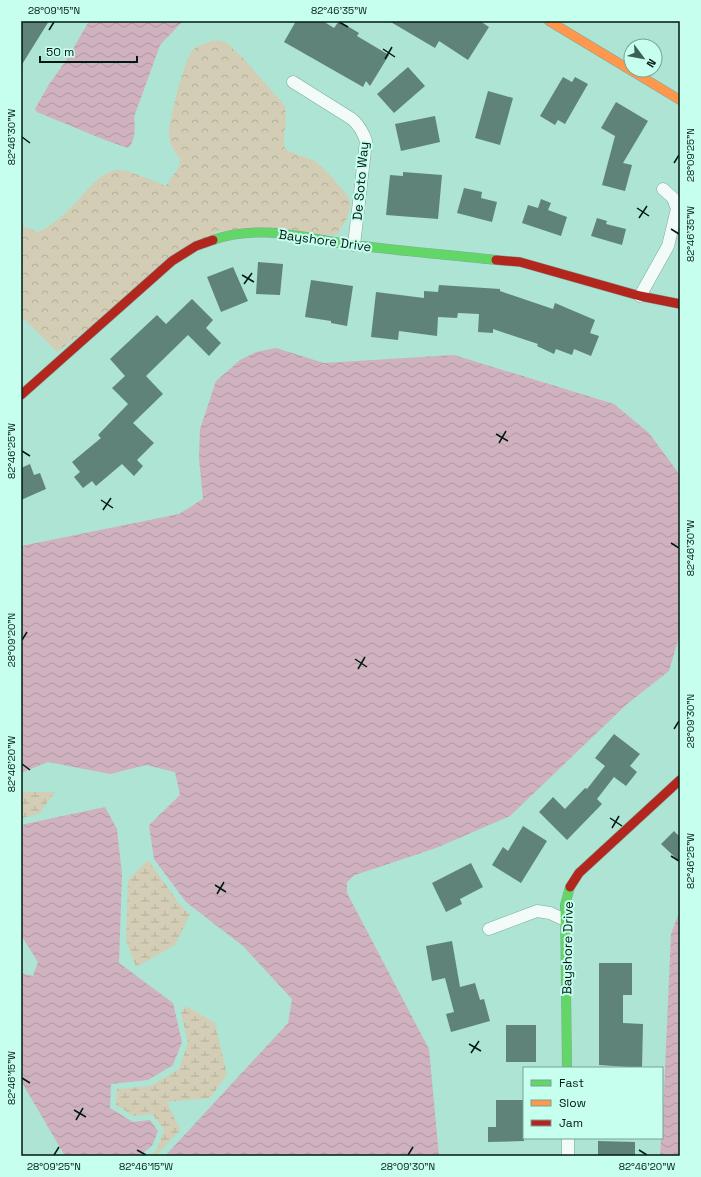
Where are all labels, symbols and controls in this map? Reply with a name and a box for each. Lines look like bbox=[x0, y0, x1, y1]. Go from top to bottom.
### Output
text: 28°09'15"N bbox=[28, 4, 80, 17]
text: 82°46'35"W bbox=[311, 4, 367, 17]
scale bar bbox=[40, 38, 137, 64]
north arrow bbox=[623, 38, 663, 78]
text: 50 m bbox=[46, 44, 74, 60]
text: N bbox=[644, 56, 659, 70]
text: 82°46'30"W bbox=[5, 109, 18, 165]
text: 28°09'25"N bbox=[684, 128, 697, 182]
street label: De Soto Way bbox=[349, 141, 372, 221]
text: 82°46'35"W bbox=[684, 206, 697, 262]
street label: Bayshore Drive bbox=[277, 226, 372, 255]
text: 82°46'25"W bbox=[5, 423, 18, 479]
text: 82°46'30"W bbox=[684, 520, 697, 576]
text: 28°09'20"N bbox=[5, 613, 18, 667]
text: 28°09'30"N bbox=[684, 694, 697, 748]
text: 82°46'20"W bbox=[5, 736, 18, 792]
text: 82°46'25"W bbox=[684, 833, 697, 889]
street label: Bayshore Drive bbox=[558, 901, 577, 995]
text: 82°46'15"W bbox=[5, 1051, 18, 1105]
legend bbox=[523, 1067, 663, 1139]
text: Fast bbox=[559, 1075, 584, 1091]
text: Slow bbox=[559, 1095, 586, 1111]
text: Jam bbox=[559, 1115, 583, 1131]
text: 28°09'25"N bbox=[27, 1160, 81, 1173]
text: 82°46'15"W bbox=[119, 1160, 173, 1173]
text: 28°09'30"N bbox=[381, 1160, 435, 1173]
text: 82°46'20"W bbox=[619, 1160, 675, 1173]

